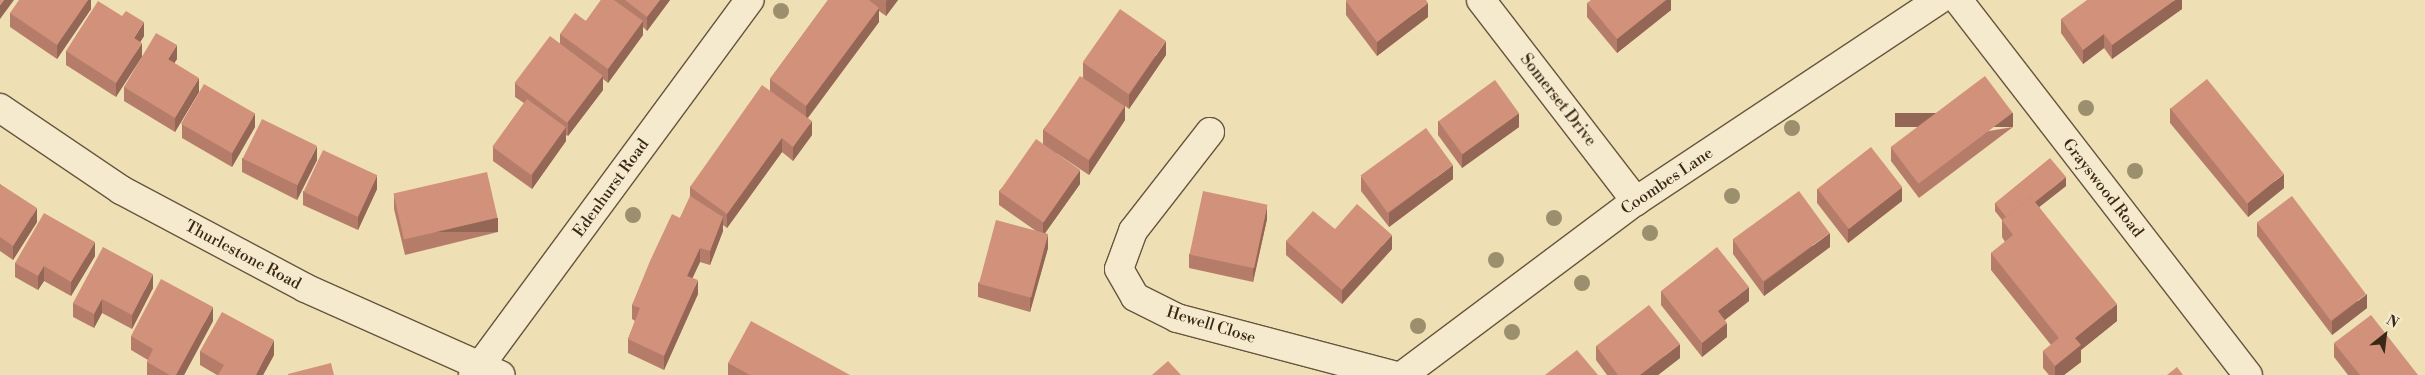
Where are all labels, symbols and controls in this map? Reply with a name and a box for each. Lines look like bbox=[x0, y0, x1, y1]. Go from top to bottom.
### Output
street label: Somerset Drive bbox=[1516, 50, 1600, 150]
street label: Edenhurst Road bbox=[569, 135, 653, 241]
street label: Grayswood Road bbox=[2058, 135, 2148, 241]
street label: Coombes Lane bbox=[1617, 143, 1717, 219]
street label: Thurlestone Road bbox=[182, 216, 304, 294]
street label: Hewell Close bbox=[1164, 302, 1258, 348]
north arrow bbox=[2360, 310, 2410, 360]
text: N bbox=[2383, 311, 2401, 332]

